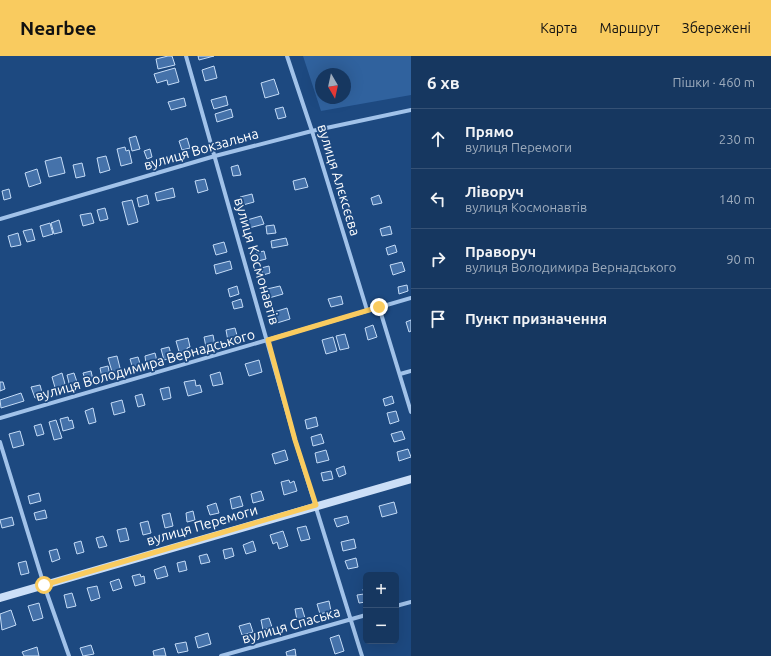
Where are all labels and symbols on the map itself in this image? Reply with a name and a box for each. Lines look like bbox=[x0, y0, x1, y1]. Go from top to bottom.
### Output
north arrow bbox=[315, 68, 351, 104]
street label: вулиця Алєксєєва bbox=[314, 122, 364, 238]
street label: вулиця Вокзальна bbox=[142, 125, 260, 173]
street label: вулиця Космонавтів bbox=[231, 196, 283, 326]
route end bbox=[370, 298, 388, 316]
street label: вулиця Володимира Вернадського bbox=[33, 326, 257, 404]
street label: вулиця Перемоги bbox=[144, 501, 260, 549]
route start bbox=[35, 576, 53, 594]
street label: вулиця Спаська bbox=[240, 603, 342, 647]

